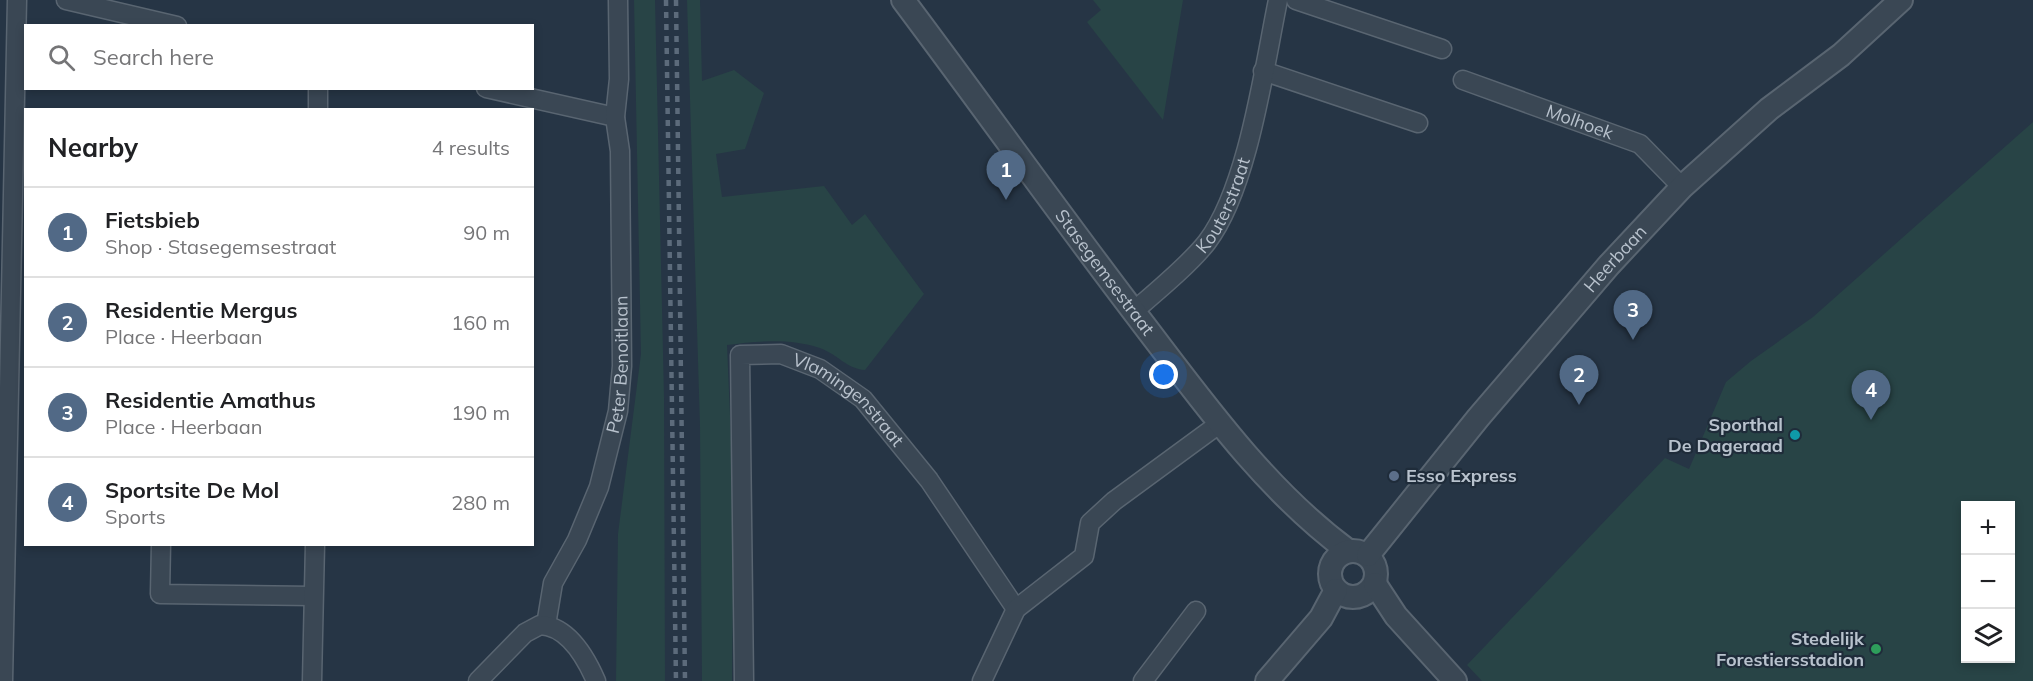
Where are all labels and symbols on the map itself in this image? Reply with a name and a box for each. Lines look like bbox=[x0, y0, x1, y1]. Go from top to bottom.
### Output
street label: Molhoek bbox=[1543, 99, 1617, 145]
pin: 1 bbox=[986, 150, 1026, 200]
street label: Kouterstraat bbox=[1191, 155, 1255, 258]
street label: Stasegemsestraat bbox=[1050, 205, 1160, 340]
street label: Heerbaan bbox=[1579, 220, 1651, 297]
pin: 3 bbox=[1614, 290, 1652, 340]
street label: Peter Benoitlaan bbox=[601, 295, 633, 436]
street label: Vlamingenstraat bbox=[790, 348, 909, 451]
pin: 2 bbox=[1560, 356, 1598, 405]
your location bbox=[1149, 360, 1178, 389]
pin: 4 bbox=[1852, 370, 1890, 420]
place label: Sporthal De Dageraad bbox=[1668, 413, 1783, 457]
marker: Sporthal De Dageraad bbox=[1788, 428, 1802, 442]
place label: Esso Express bbox=[1406, 464, 1517, 487]
marker: Esso Express bbox=[1387, 469, 1401, 483]
place label: Stedelijk Forestiersstadion bbox=[1716, 627, 1865, 671]
marker: Stedelijk Forestiersstadion bbox=[1869, 642, 1883, 656]

